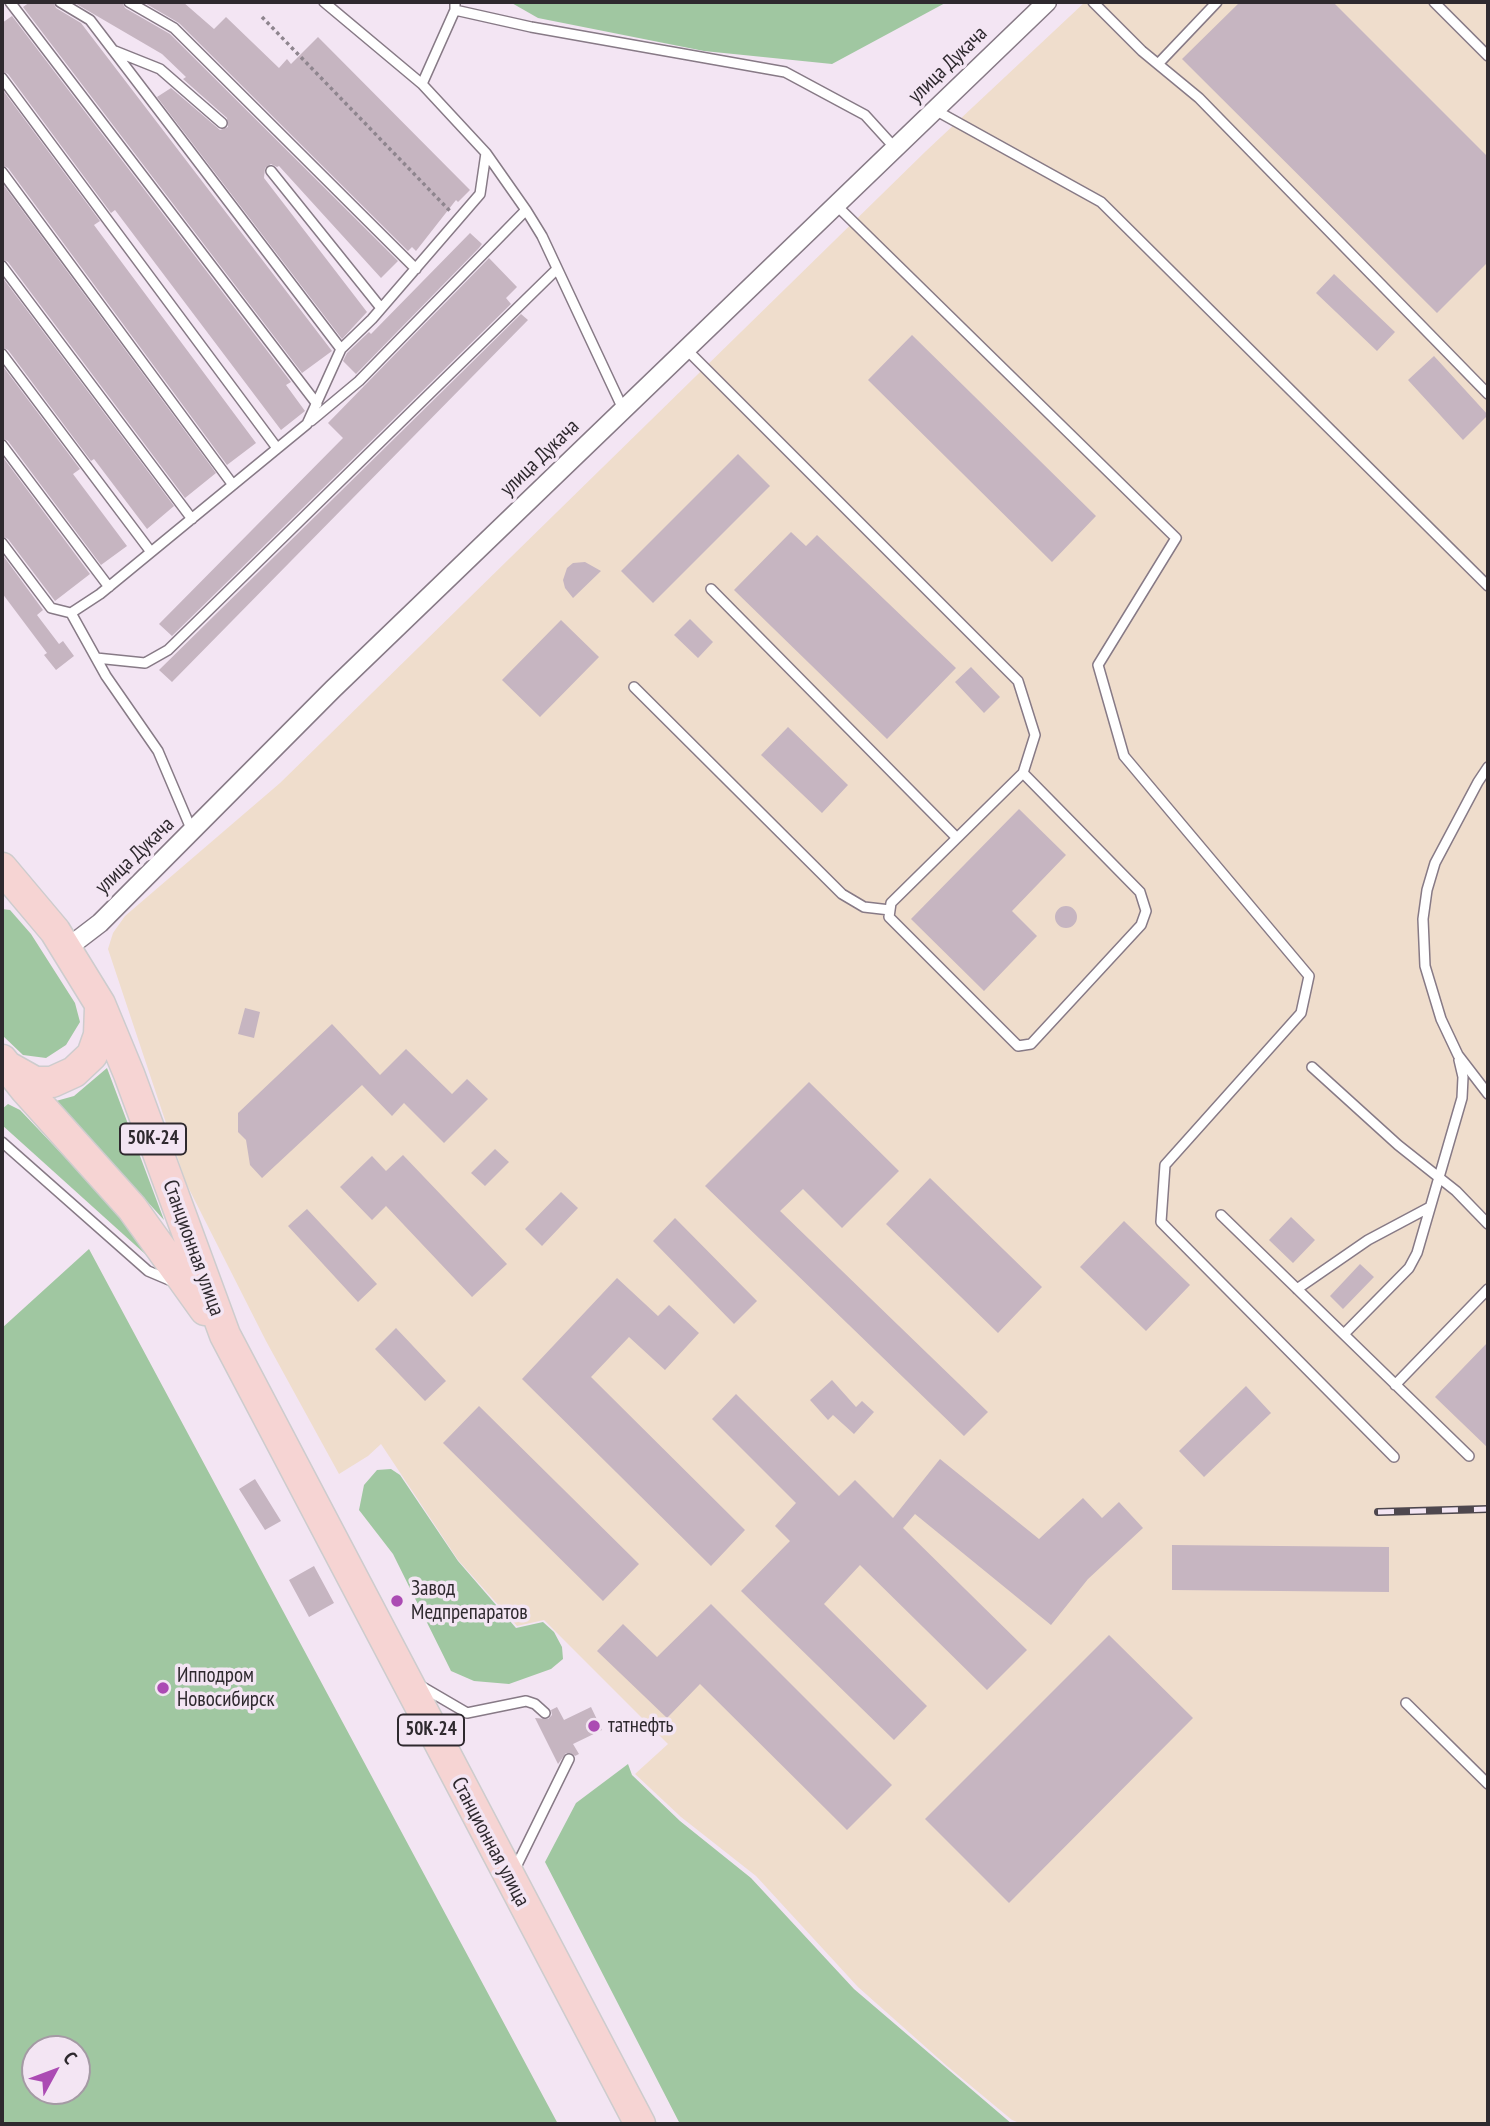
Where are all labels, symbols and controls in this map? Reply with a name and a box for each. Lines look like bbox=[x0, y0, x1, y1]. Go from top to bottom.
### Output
street label: улица Дукача bbox=[903, 21, 993, 109]
street label: улица Дукача bbox=[495, 414, 585, 502]
street label: улица Дукача bbox=[90, 812, 180, 900]
road number: 50К-24 bbox=[120, 1124, 186, 1154]
street label: Станционная улица bbox=[157, 1177, 229, 1319]
place label: Завод Медпрепаратов bbox=[411, 1576, 528, 1626]
marker: Завод Медпрепаратов bbox=[389, 1593, 405, 1609]
place label: Ипподром Новосибирск bbox=[177, 1663, 275, 1713]
marker: Ипподром Новосибирск bbox=[155, 1680, 171, 1696]
place label: татнефть bbox=[608, 1713, 673, 1739]
road number: 50К-24 bbox=[398, 1714, 464, 1746]
marker: татнефть bbox=[586, 1718, 602, 1734]
street label: Станционная улица bbox=[445, 1773, 535, 1911]
north arrow bbox=[21, 2035, 91, 2105]
text: С bbox=[58, 2046, 82, 2069]

